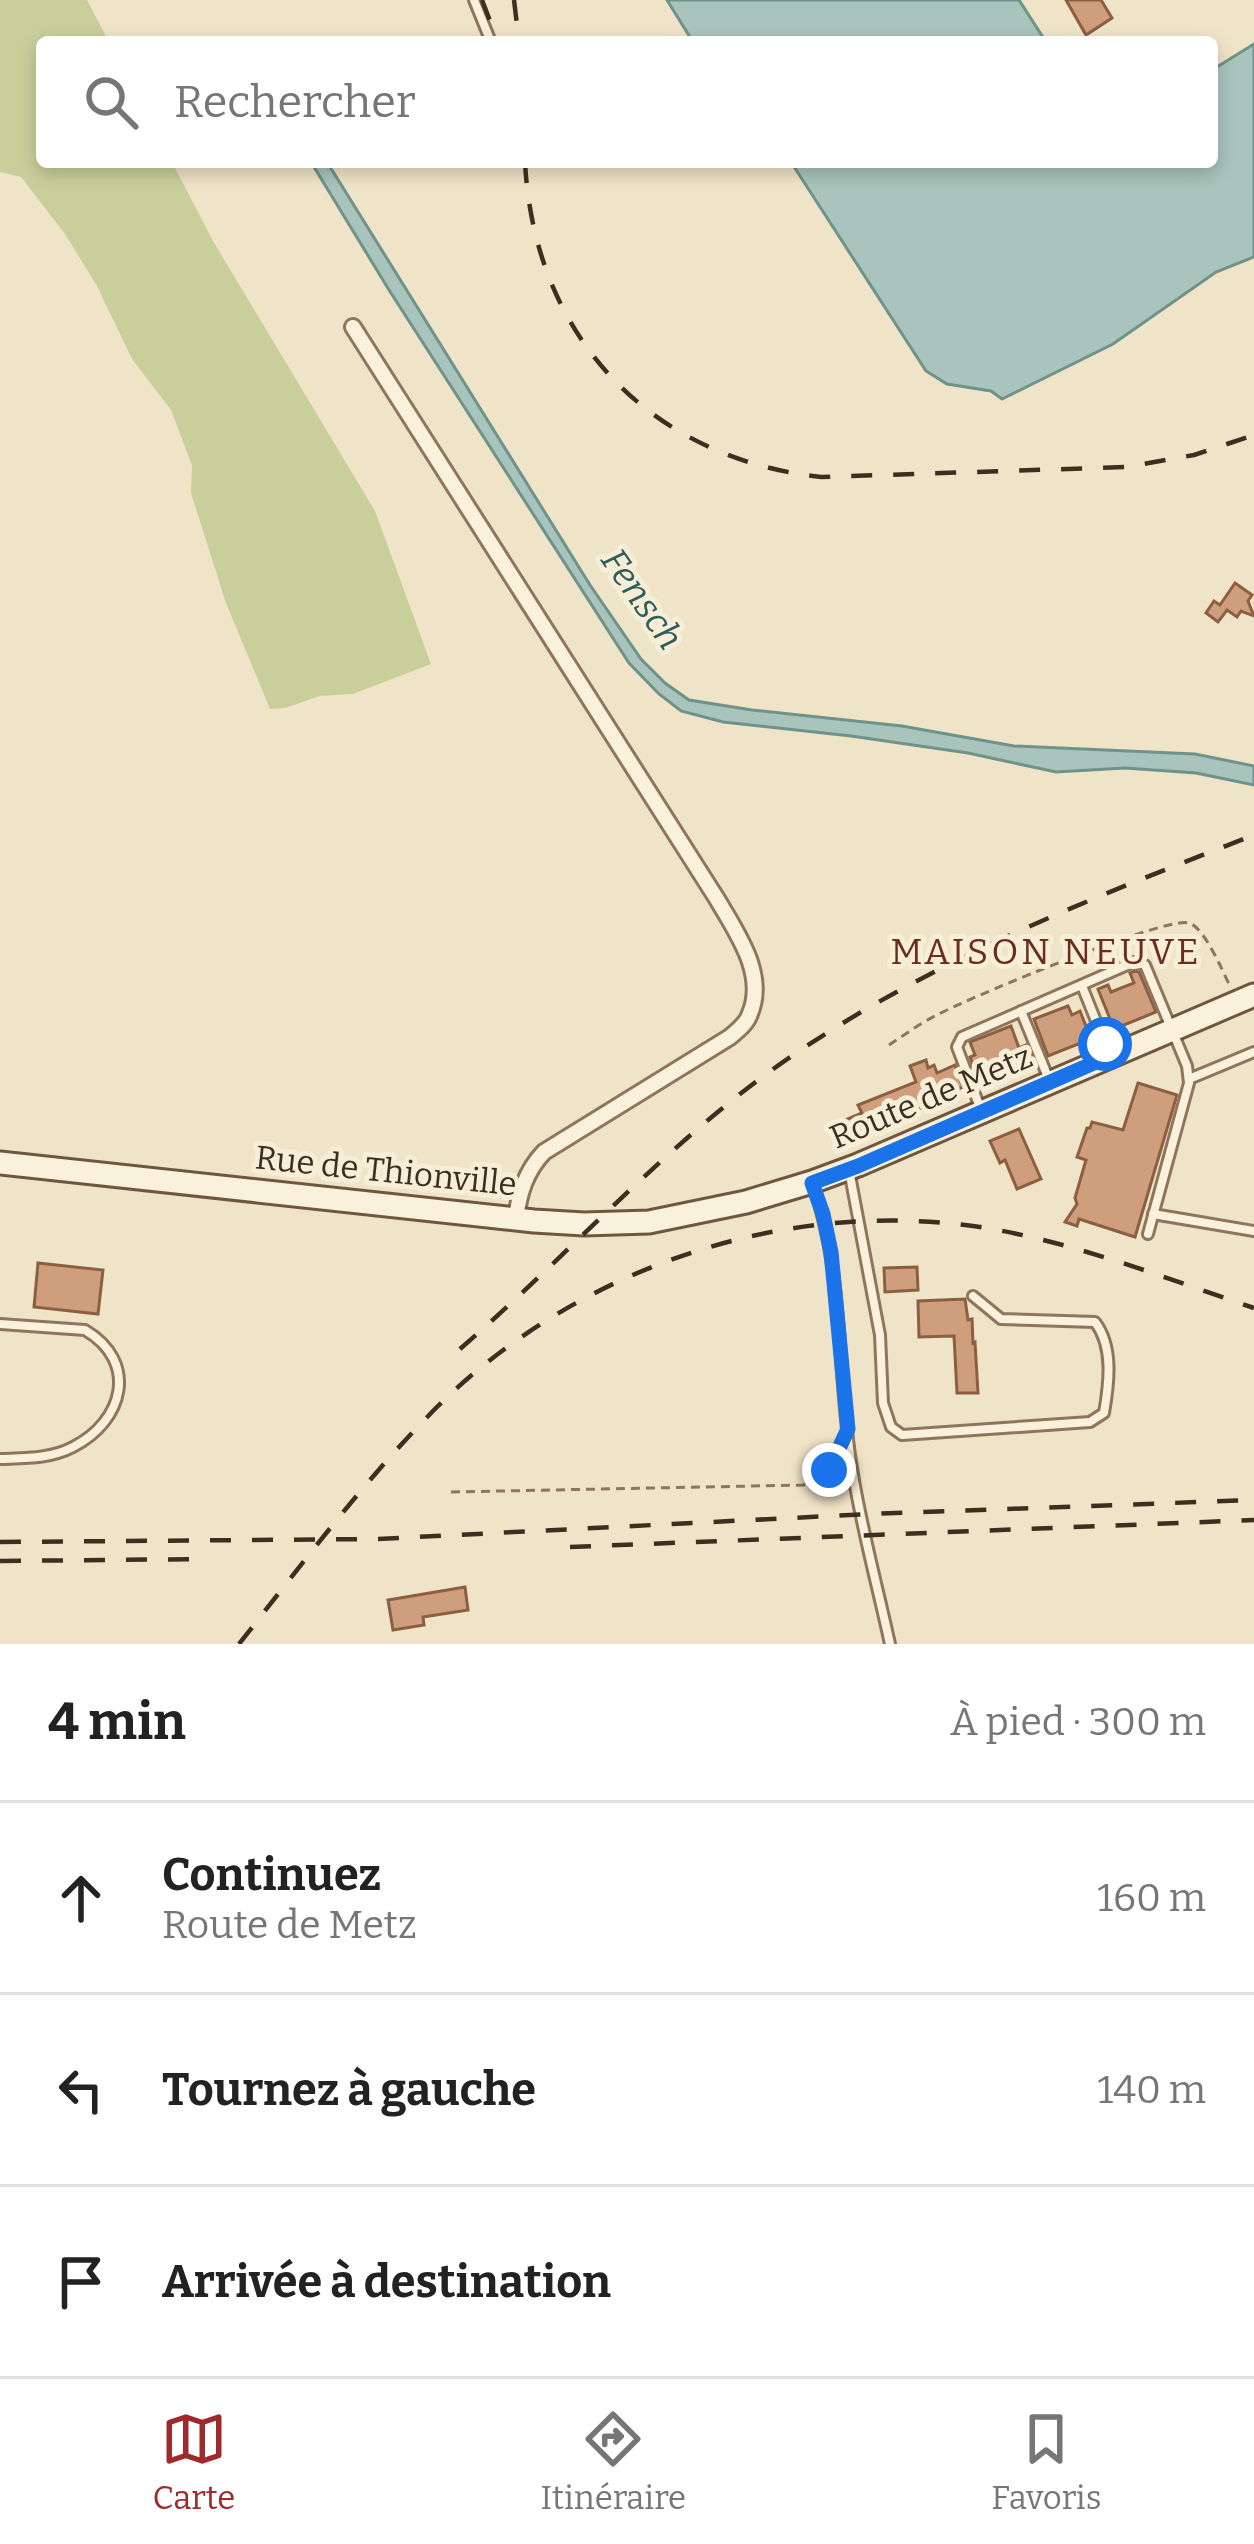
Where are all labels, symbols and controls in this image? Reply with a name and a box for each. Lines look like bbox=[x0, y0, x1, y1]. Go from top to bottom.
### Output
search box bbox=[36, 36, 1218, 168]
icon: search bbox=[78, 69, 144, 135]
text: Rechercher bbox=[174, 75, 416, 129]
water label: Fensch bbox=[592, 540, 692, 658]
district label: MAISON NEUVE bbox=[890, 930, 1202, 974]
route start bbox=[1078, 1017, 1132, 1071]
street label: Route de Metz bbox=[824, 1036, 1038, 1158]
street label: Rue de Thionville bbox=[253, 1137, 519, 1205]
route end bbox=[802, 1443, 856, 1497]
text: 4 min bbox=[48, 1691, 186, 1753]
text: À pied · 300 m bbox=[950, 1699, 1206, 1745]
text: Continuez bbox=[162, 1848, 381, 1902]
icon: ahead bbox=[48, 1865, 114, 1931]
text: 160 m bbox=[1097, 1875, 1206, 1921]
text: Route de Metz bbox=[162, 1902, 417, 1948]
icon: left bbox=[48, 2057, 114, 2123]
text: Tournez à gauche bbox=[162, 2063, 536, 2117]
text: 140 m bbox=[1097, 2067, 1206, 2113]
icon: arrive bbox=[48, 2249, 114, 2315]
text: Arrivée à destination bbox=[162, 2255, 611, 2309]
tab: Carte bbox=[153, 2406, 235, 2518]
tab: Itinéraire bbox=[540, 2406, 686, 2518]
tab: Favoris bbox=[991, 2406, 1101, 2518]

